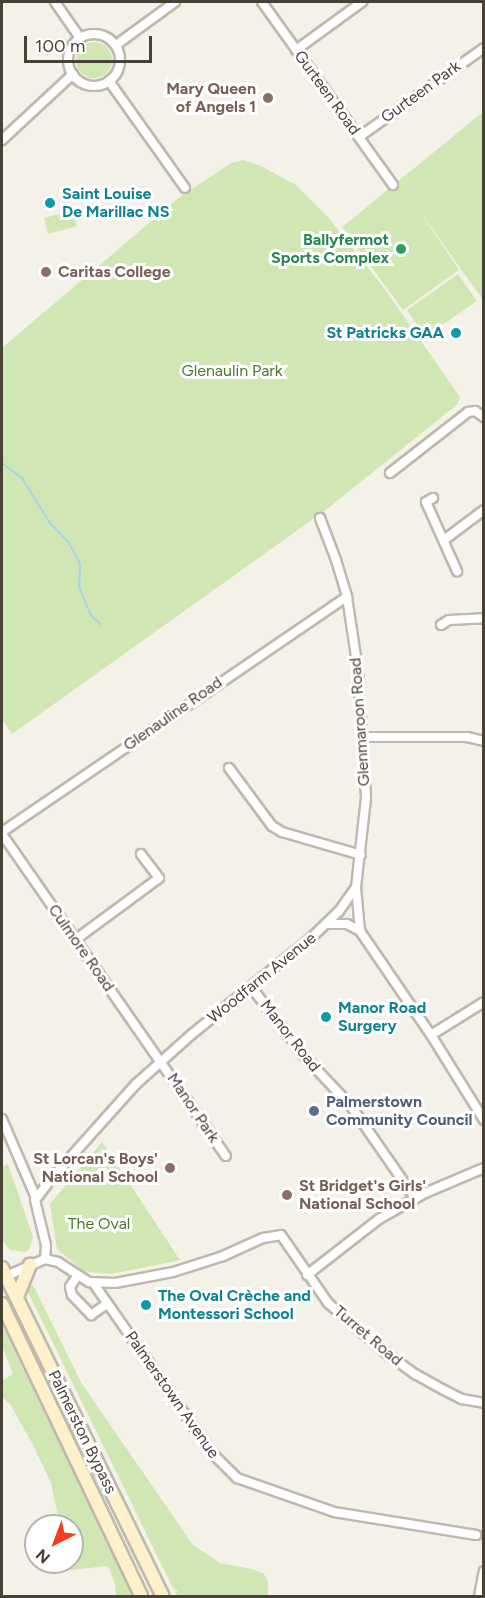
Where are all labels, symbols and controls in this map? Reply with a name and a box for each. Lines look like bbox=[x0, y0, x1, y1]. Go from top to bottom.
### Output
scale bar bbox=[27, 24, 154, 62]
text: 100 m bbox=[35, 35, 85, 57]
street label: Gurteen Road bbox=[290, 47, 364, 139]
street label: Gurteen Park bbox=[378, 57, 464, 127]
place label: Mary Queen of Angels 1 bbox=[166, 79, 256, 117]
marker: Mary Queen of Angels 1 bbox=[261, 91, 275, 105]
place label: Saint Louise De Marillac NS bbox=[62, 184, 169, 222]
marker: Saint Louise De Marillac NS bbox=[43, 196, 57, 210]
place label: Ballyfermot Sports Complex bbox=[271, 230, 389, 268]
marker: Ballyfermot Sports Complex bbox=[394, 242, 408, 256]
place label: Caritas College bbox=[58, 262, 171, 282]
marker: Caritas College bbox=[39, 265, 53, 279]
place label: St Patricks GAA bbox=[326, 323, 444, 343]
marker: St Patricks GAA bbox=[449, 326, 463, 340]
park label: Glenaulin Park bbox=[182, 361, 282, 381]
street label: Glenmaroon Road bbox=[346, 657, 374, 787]
street label: Glenauline Road bbox=[120, 673, 226, 755]
street label: Culmore Road bbox=[44, 901, 118, 995]
street label: Woodfarm Avenue bbox=[204, 928, 320, 1028]
street label: Manor Road bbox=[256, 996, 324, 1076]
place label: Manor Road Surgery bbox=[338, 998, 426, 1036]
marker: Manor Road Surgery bbox=[319, 1010, 333, 1024]
street label: Manor Park bbox=[163, 1070, 223, 1146]
place label: Palmerstown Community Council bbox=[326, 1092, 473, 1130]
marker: Palmerstown Community Council bbox=[307, 1104, 321, 1118]
place label: St Lorcan's Boys' National School bbox=[33, 1149, 158, 1187]
marker: St Lorcan's Boys' National School bbox=[163, 1161, 177, 1175]
place label: St Bridget's Girls' National School bbox=[299, 1176, 426, 1214]
marker: St Bridget's Girls' National School bbox=[280, 1188, 294, 1202]
park label: The Oval bbox=[68, 1214, 130, 1234]
place label: The Oval Crèche and Montessori School bbox=[158, 1286, 311, 1324]
marker: The Oval Crèche and Montessori School bbox=[139, 1298, 153, 1312]
street label: Turret Road bbox=[330, 1302, 406, 1370]
street label: Palmerstown Avenue bbox=[121, 1328, 223, 1462]
street label: Palmerston Bypass bbox=[44, 1367, 120, 1497]
north arrow bbox=[24, 1514, 84, 1574]
text: N bbox=[32, 1545, 54, 1567]

